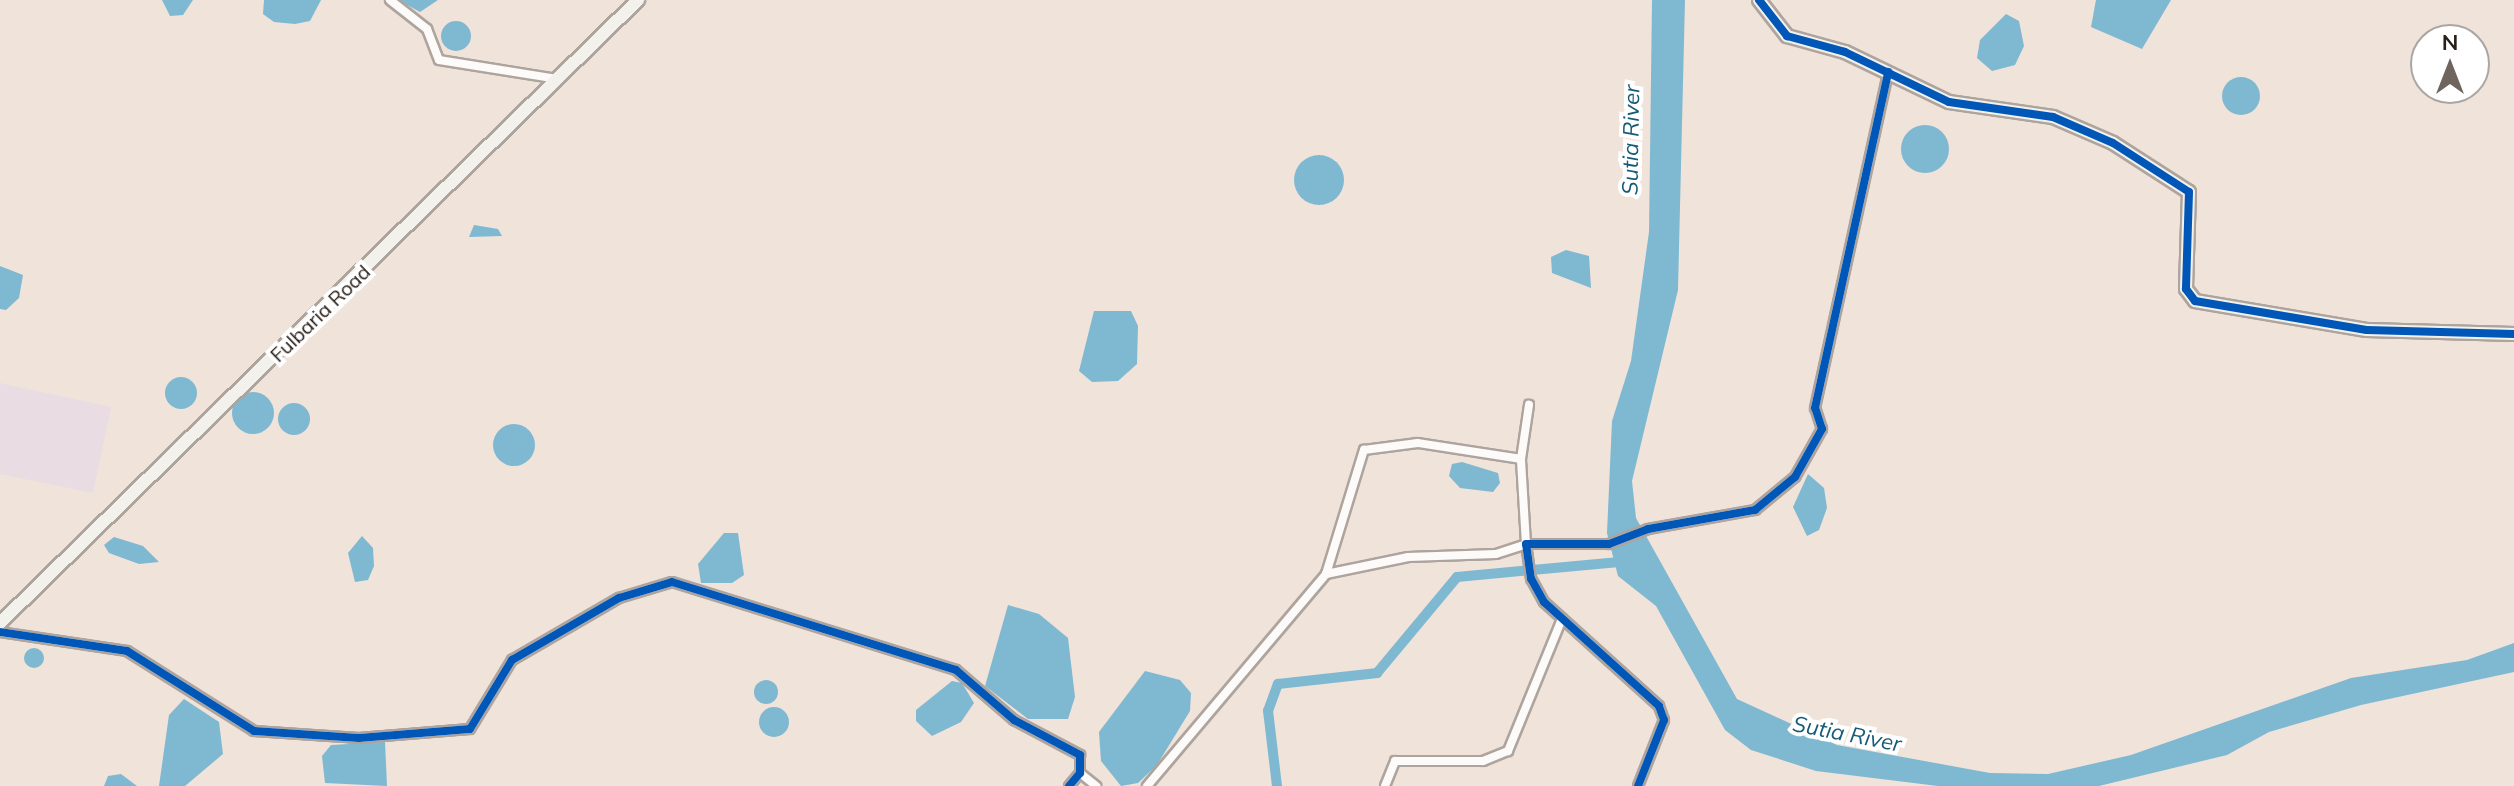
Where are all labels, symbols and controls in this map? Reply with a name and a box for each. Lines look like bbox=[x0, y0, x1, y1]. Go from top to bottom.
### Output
north arrow bbox=[2410, 24, 2490, 104]
text: N bbox=[2442, 28, 2458, 56]
water label: Sutia River bbox=[1617, 85, 1645, 195]
street label: Fulbaria Road bbox=[265, 259, 375, 367]
water label: Sutia River bbox=[1790, 711, 1904, 757]

